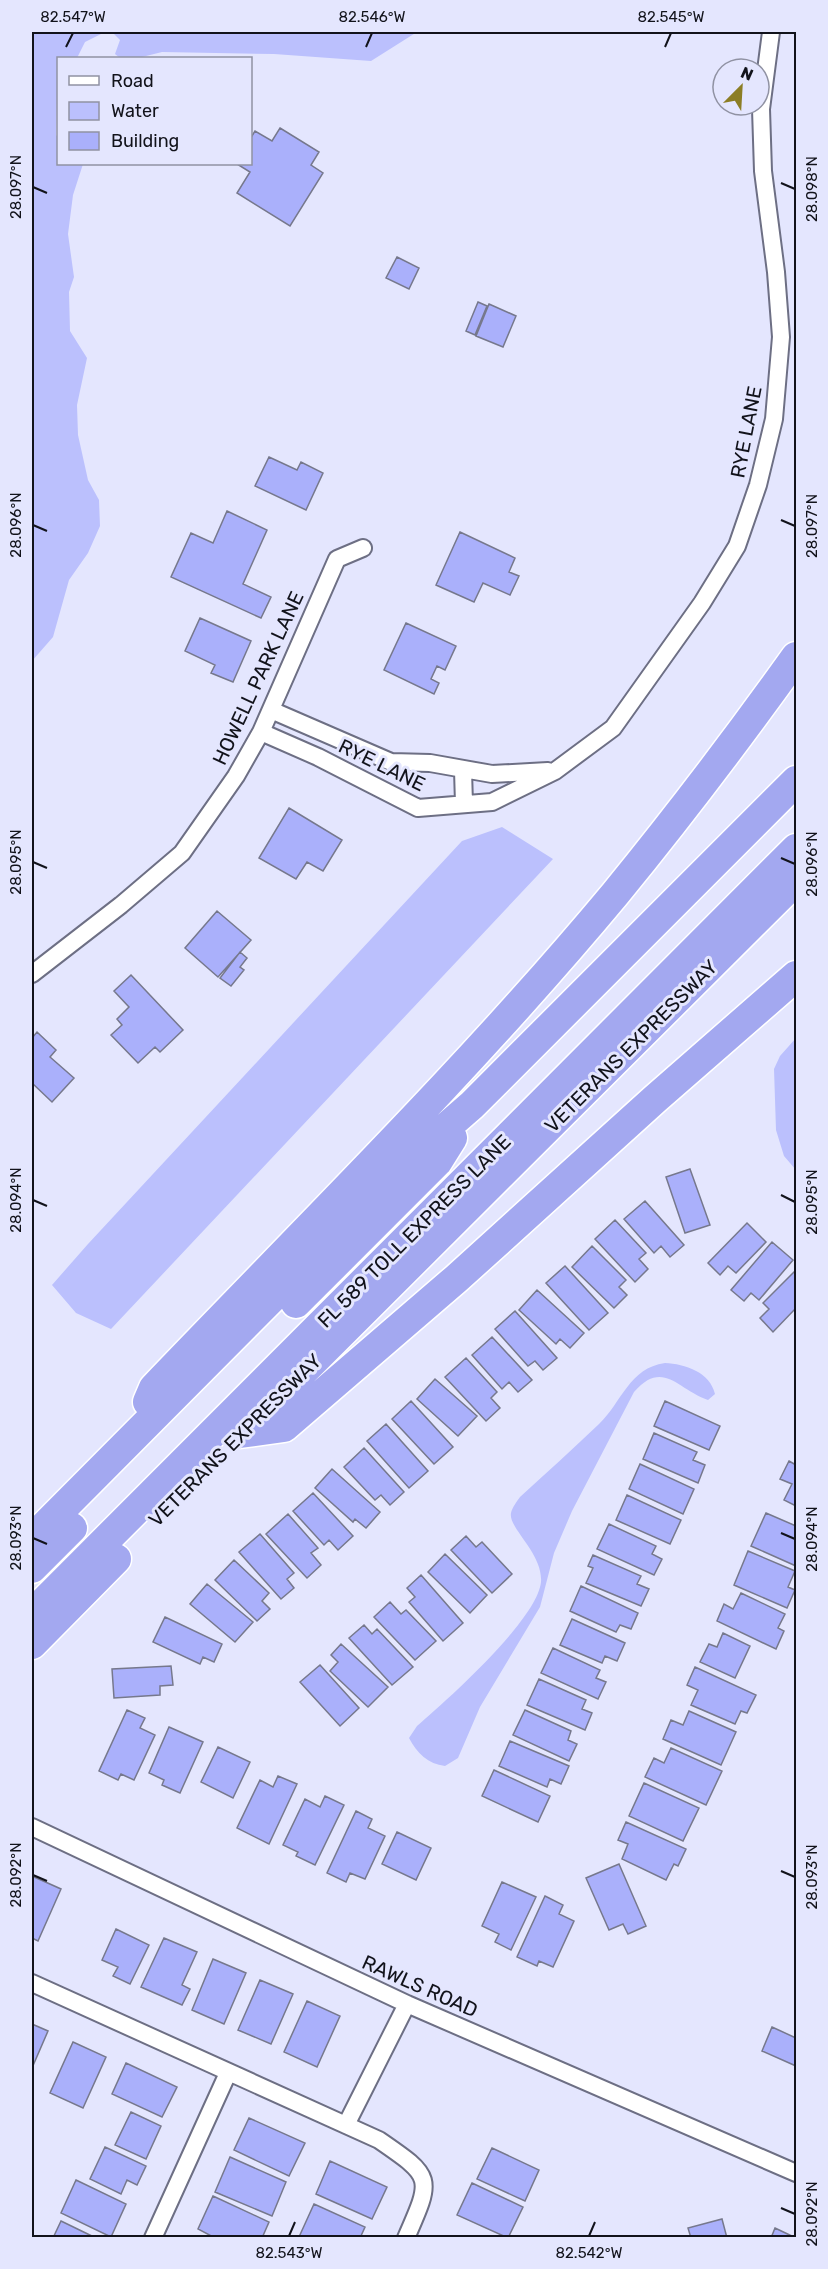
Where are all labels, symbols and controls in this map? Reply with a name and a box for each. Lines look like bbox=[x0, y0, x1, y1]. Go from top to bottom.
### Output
text: 82.547°W bbox=[40, 8, 106, 26]
text: 82.546°W bbox=[338, 8, 406, 26]
text: 82.545°W bbox=[637, 8, 705, 26]
legend bbox=[57, 57, 252, 165]
north arrow bbox=[711, 57, 771, 117]
text: N bbox=[738, 63, 756, 85]
text: Road bbox=[111, 70, 154, 92]
text: Water bbox=[111, 100, 159, 122]
text: Building bbox=[111, 130, 179, 152]
text: 28.097°N bbox=[7, 155, 25, 219]
text: 28.098°N bbox=[803, 156, 821, 222]
street label: RYE LANE bbox=[725, 384, 767, 480]
text: 28.096°N bbox=[7, 492, 25, 558]
text: 28.097°N bbox=[803, 494, 821, 558]
street label: HOWELL PARK LANE bbox=[207, 587, 309, 769]
street label: RYE LANE bbox=[335, 734, 429, 796]
text: 28.095°N bbox=[7, 829, 25, 895]
text: 28.096°N bbox=[803, 831, 821, 897]
street label: VETERANS EXPRESSWAY bbox=[540, 955, 722, 1137]
street label: FL 589 TOLL EXPRESS LANE bbox=[312, 1129, 516, 1333]
text: 28.094°N bbox=[7, 1167, 25, 1233]
text: 28.095°N bbox=[803, 1169, 821, 1235]
street label: VETERANS EXPRESSWAY bbox=[144, 1349, 326, 1531]
text: 28.093°N bbox=[7, 1505, 25, 1571]
text: 28.094°N bbox=[803, 1506, 821, 1572]
text: 28.092°N bbox=[7, 1842, 25, 1908]
text: 28.093°N bbox=[803, 1844, 821, 1910]
street label: RAWLS ROAD bbox=[358, 1950, 482, 2022]
text: 28.092°N bbox=[803, 2181, 821, 2247]
text: 82.543°W bbox=[255, 2244, 323, 2262]
text: 82.542°W bbox=[556, 2244, 623, 2262]

